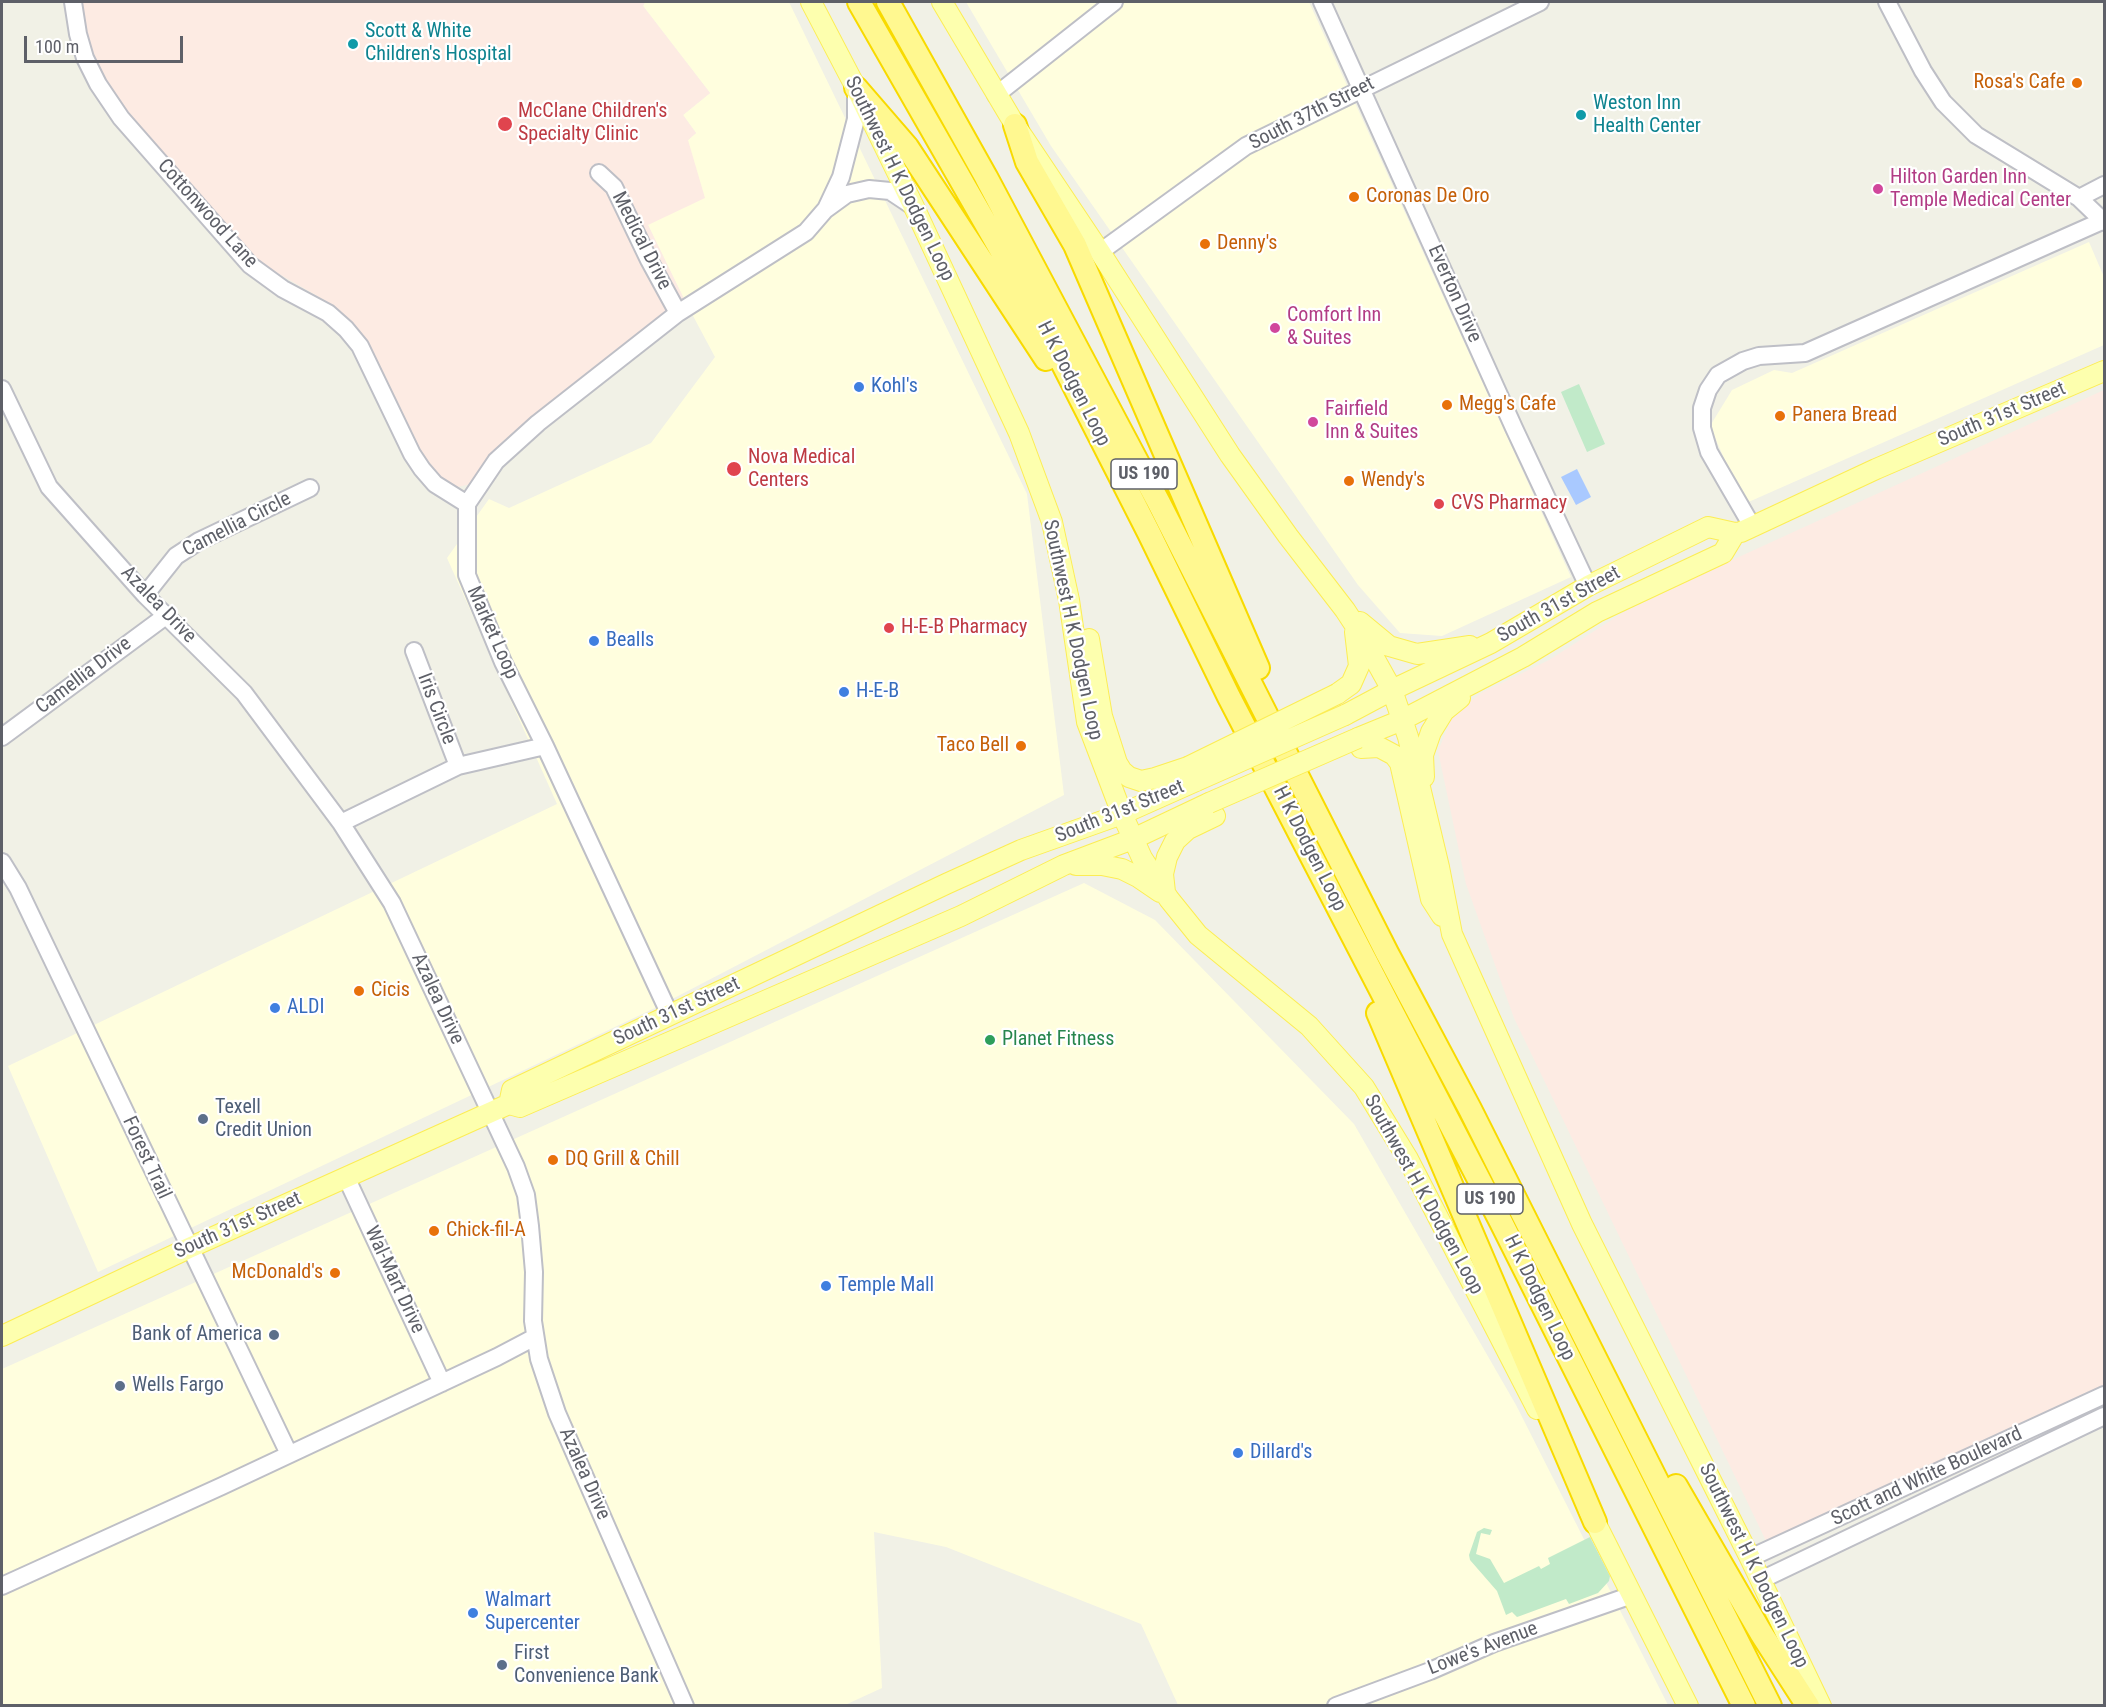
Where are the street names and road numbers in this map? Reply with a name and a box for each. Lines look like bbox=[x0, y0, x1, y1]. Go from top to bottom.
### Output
street label: South 37th Street bbox=[1246, 72, 1378, 156]
street label: Southwest H K Dodgen Loop bbox=[839, 73, 959, 285]
street label: Cottonwood Lane bbox=[152, 155, 262, 273]
street label: Medical Drive bbox=[606, 188, 676, 294]
street label: Everton Drive bbox=[1422, 242, 1486, 346]
street label: H K Dodgen Loop bbox=[1031, 318, 1115, 450]
street label: South 31st Street bbox=[1934, 377, 2070, 453]
road number: US 190 bbox=[1111, 459, 1177, 489]
street label: Camellia Circle bbox=[179, 487, 295, 563]
street label: Southwest H K Dodgen Loop bbox=[1037, 518, 1107, 742]
street label: Azalea Drive bbox=[115, 561, 201, 649]
street label: South 31st Street bbox=[1493, 561, 1625, 649]
street label: Market Loop bbox=[461, 583, 523, 683]
street label: Camellia Drive bbox=[32, 632, 136, 720]
street label: Iris Circle bbox=[411, 670, 461, 748]
street label: South 31st Street bbox=[1052, 775, 1188, 849]
street label: H K Dodgen Loop bbox=[1267, 783, 1351, 915]
street label: Azalea Drive bbox=[405, 949, 469, 1049]
street label: South 31st Street bbox=[610, 972, 744, 1052]
street label: Southwest H K Dodgen Loop bbox=[1358, 1091, 1488, 1299]
street label: Forest Trail bbox=[116, 1113, 176, 1203]
road number: US 190 bbox=[1457, 1184, 1523, 1214]
street label: South 31st Street bbox=[171, 1187, 305, 1265]
street label: Wal-Mart Drive bbox=[359, 1222, 429, 1338]
street label: H K Dodgen Loop bbox=[1498, 1231, 1580, 1365]
street label: Scott and White Boulevard bbox=[1828, 1422, 2026, 1532]
street label: Azalea Drive bbox=[553, 1424, 615, 1524]
street label: Southwest H K Dodgen Loop bbox=[1693, 1460, 1813, 1672]
street label: Lowe's Avenue bbox=[1425, 1617, 1541, 1681]

